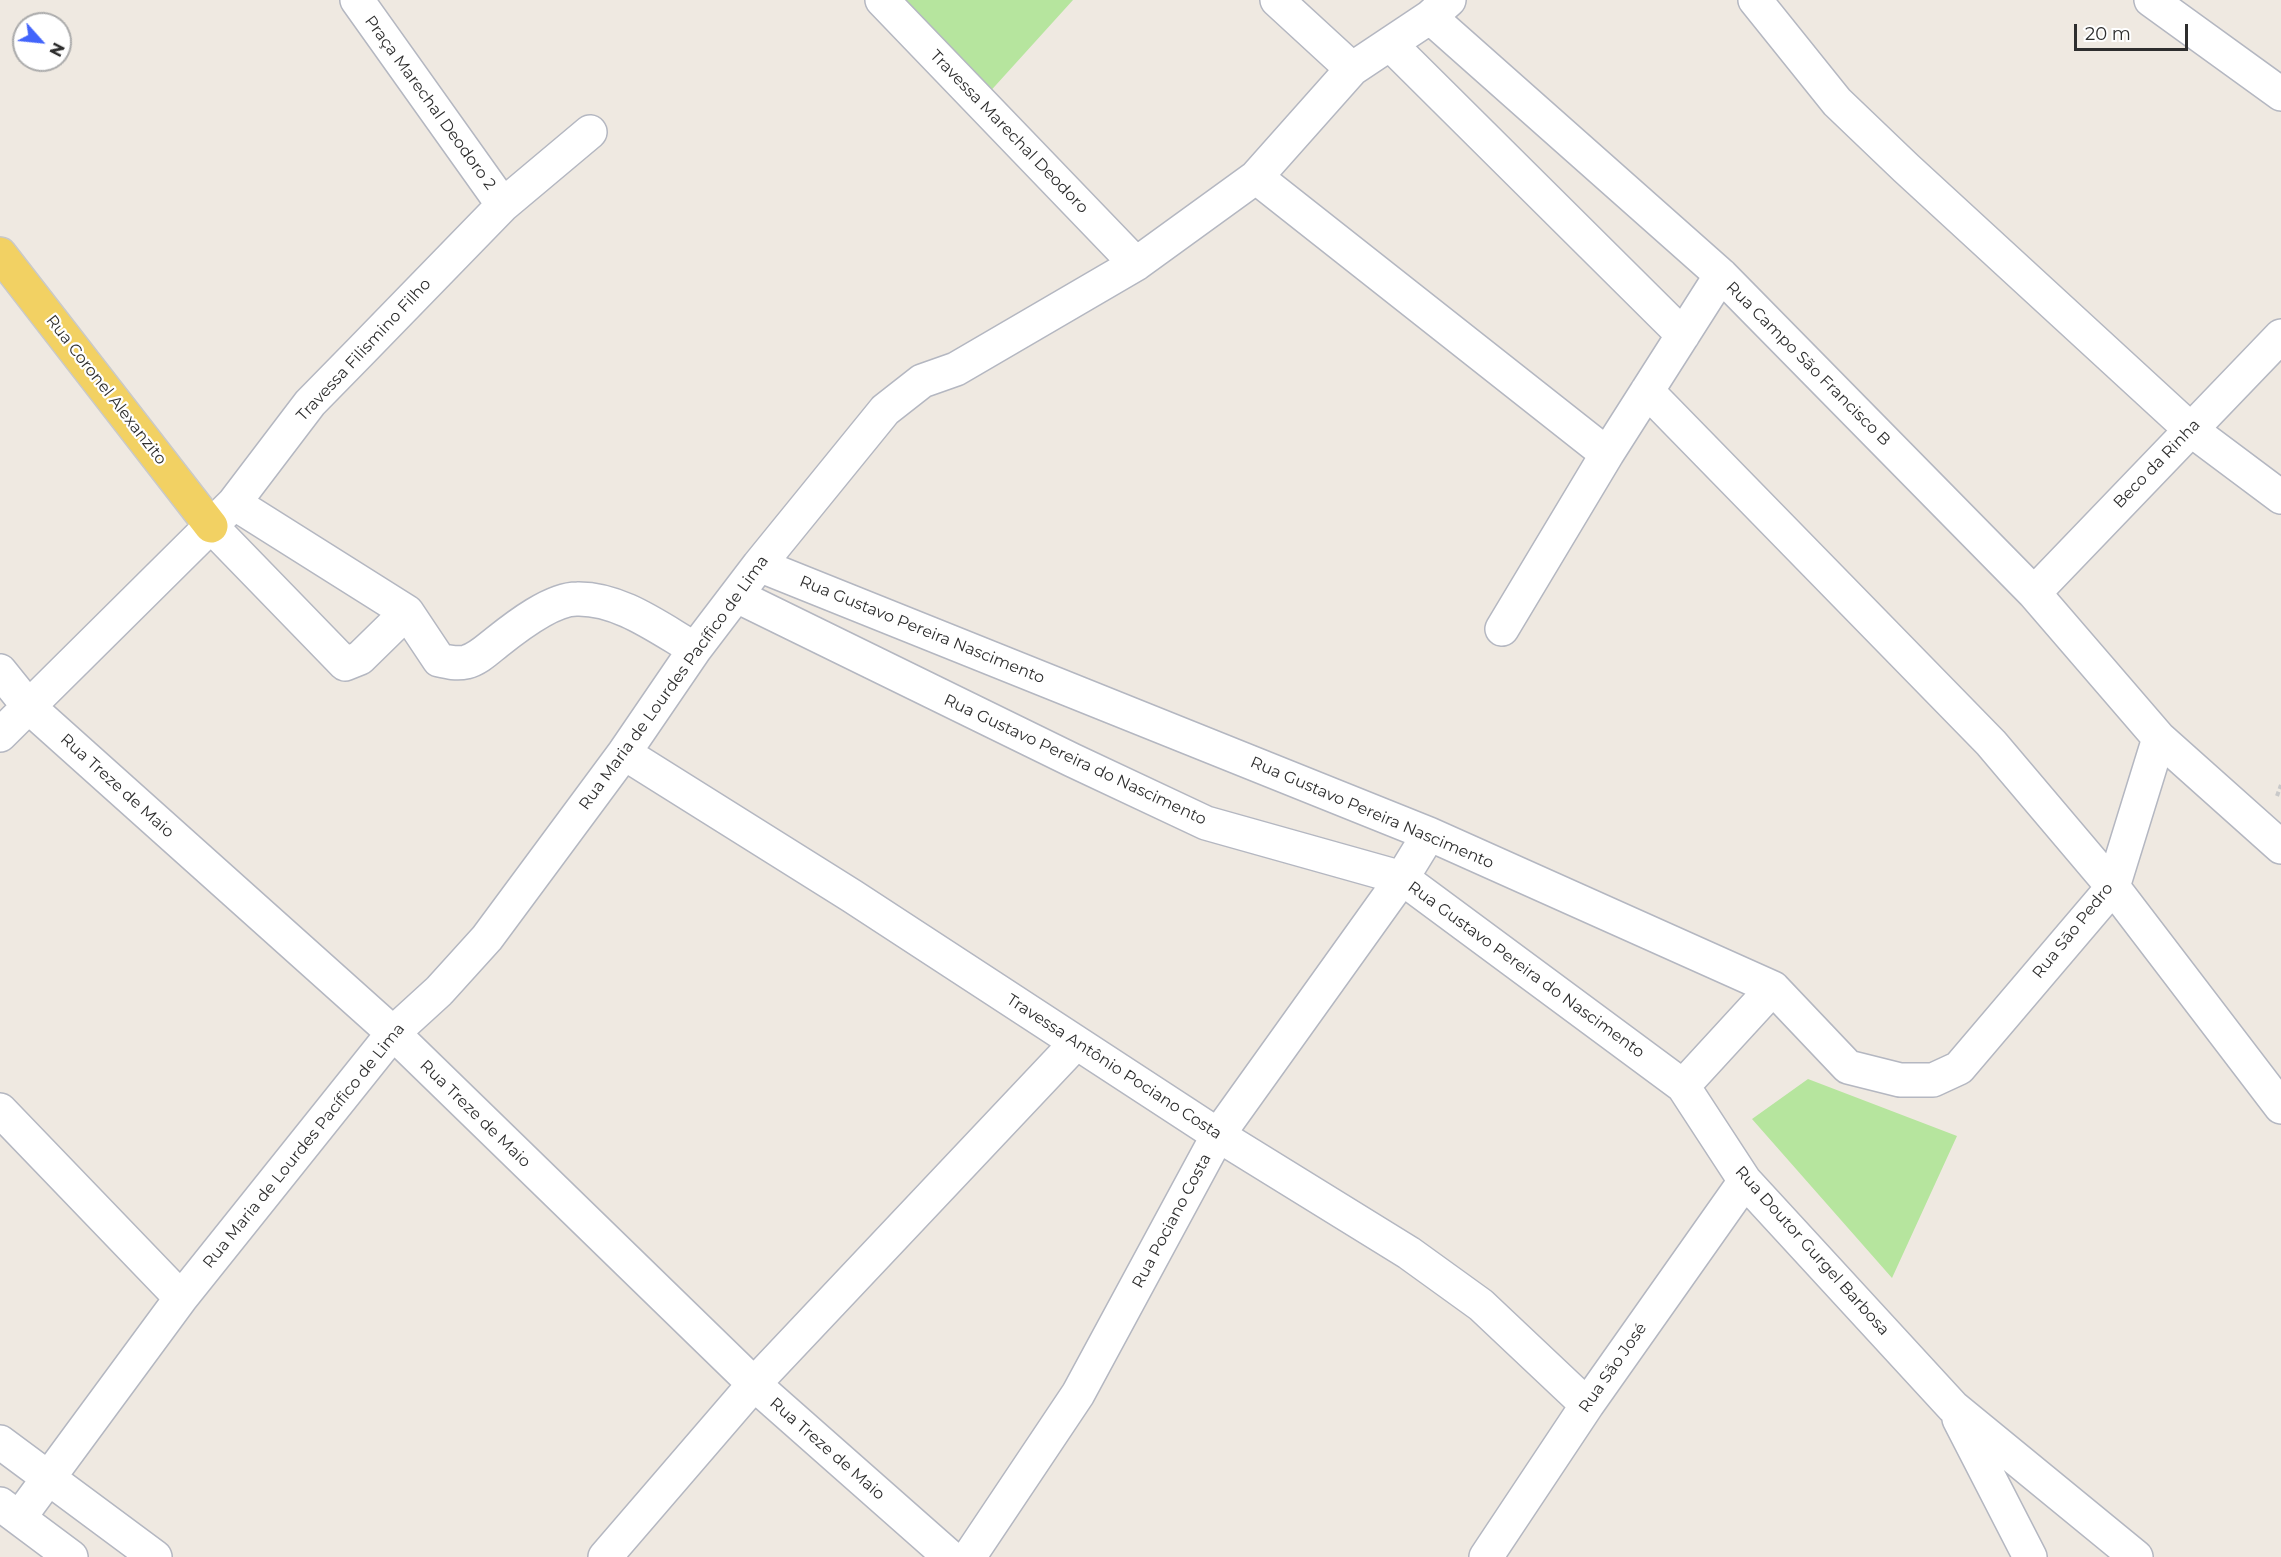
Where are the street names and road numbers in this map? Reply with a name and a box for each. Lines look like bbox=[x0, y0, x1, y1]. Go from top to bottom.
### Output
street label: Praça Marechal Deodoro 2 bbox=[360, 12, 500, 194]
street label: Travessa Marechal Deodoro bbox=[926, 46, 1092, 218]
street label: Travessa Filismino Filho bbox=[293, 275, 435, 425]
street label: Rua Campo São Francisco B bbox=[1722, 278, 1894, 450]
street label: Rua Coronel Alexanzito bbox=[42, 311, 170, 469]
street label: Beco da Rinha bbox=[2110, 416, 2204, 512]
street label: Rua Maria de Lourdes Pacífico de Lima bbox=[575, 552, 773, 814]
street label: Rua Gustavo Pereira Nascimento bbox=[797, 572, 1047, 688]
street label: Rua Gustavo Pereira do Nascimento bbox=[941, 691, 1209, 829]
street label: Rua Treze de Maio bbox=[56, 730, 178, 842]
street label: Rua Gustavo Pereira Nascimento bbox=[1247, 753, 1497, 873]
street label: Rua Gustavo Pereira do Nascimento bbox=[1404, 878, 1648, 1062]
street label: Rua Sāo Pedro bbox=[2029, 879, 2117, 983]
street label: Travessa Antônio Pociano Costa bbox=[1003, 990, 1225, 1144]
street label: Rua Maria de Lourdes Pacífico de Lima bbox=[199, 1020, 409, 1272]
street label: Rua Treze de Maio bbox=[416, 1056, 534, 1172]
street label: Rua Pociano Costa bbox=[1128, 1151, 1216, 1291]
street label: Rua Doutor Gurgel Barbosa bbox=[1731, 1162, 1893, 1340]
street label: Rua São José bbox=[1575, 1319, 1651, 1417]
street label: Rua Treze de Maio bbox=[765, 1394, 889, 1504]

